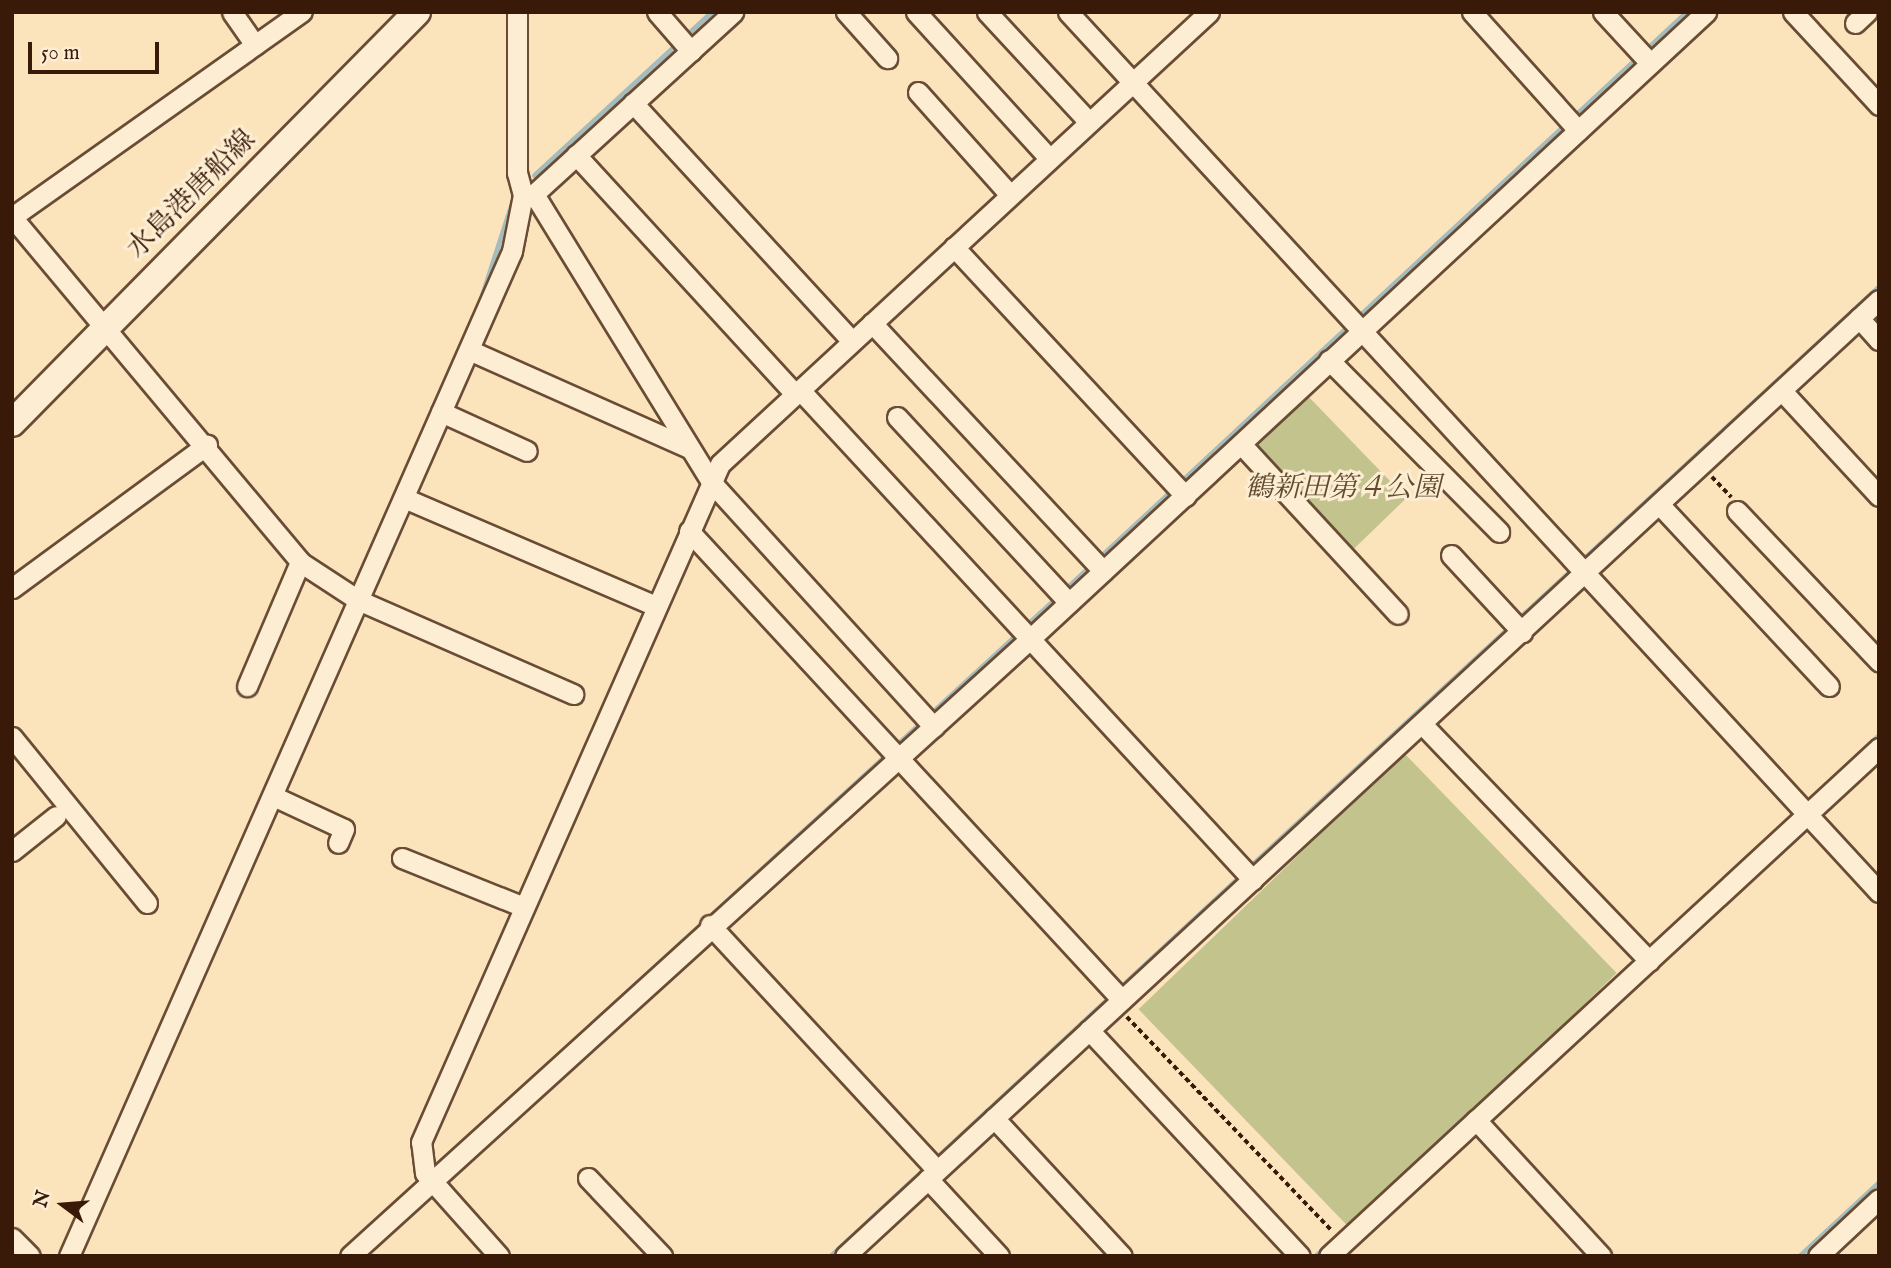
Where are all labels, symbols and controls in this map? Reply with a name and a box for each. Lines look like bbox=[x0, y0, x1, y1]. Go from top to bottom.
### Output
scale bar bbox=[32, 28, 163, 72]
text: 50 m bbox=[41, 40, 80, 67]
street label: 水島港唐船線 bbox=[121, 124, 263, 266]
park label: 鶴新田第４公園 bbox=[1245, 472, 1441, 506]
north arrow bbox=[28, 1170, 98, 1240]
text: N bbox=[29, 1188, 57, 1210]

